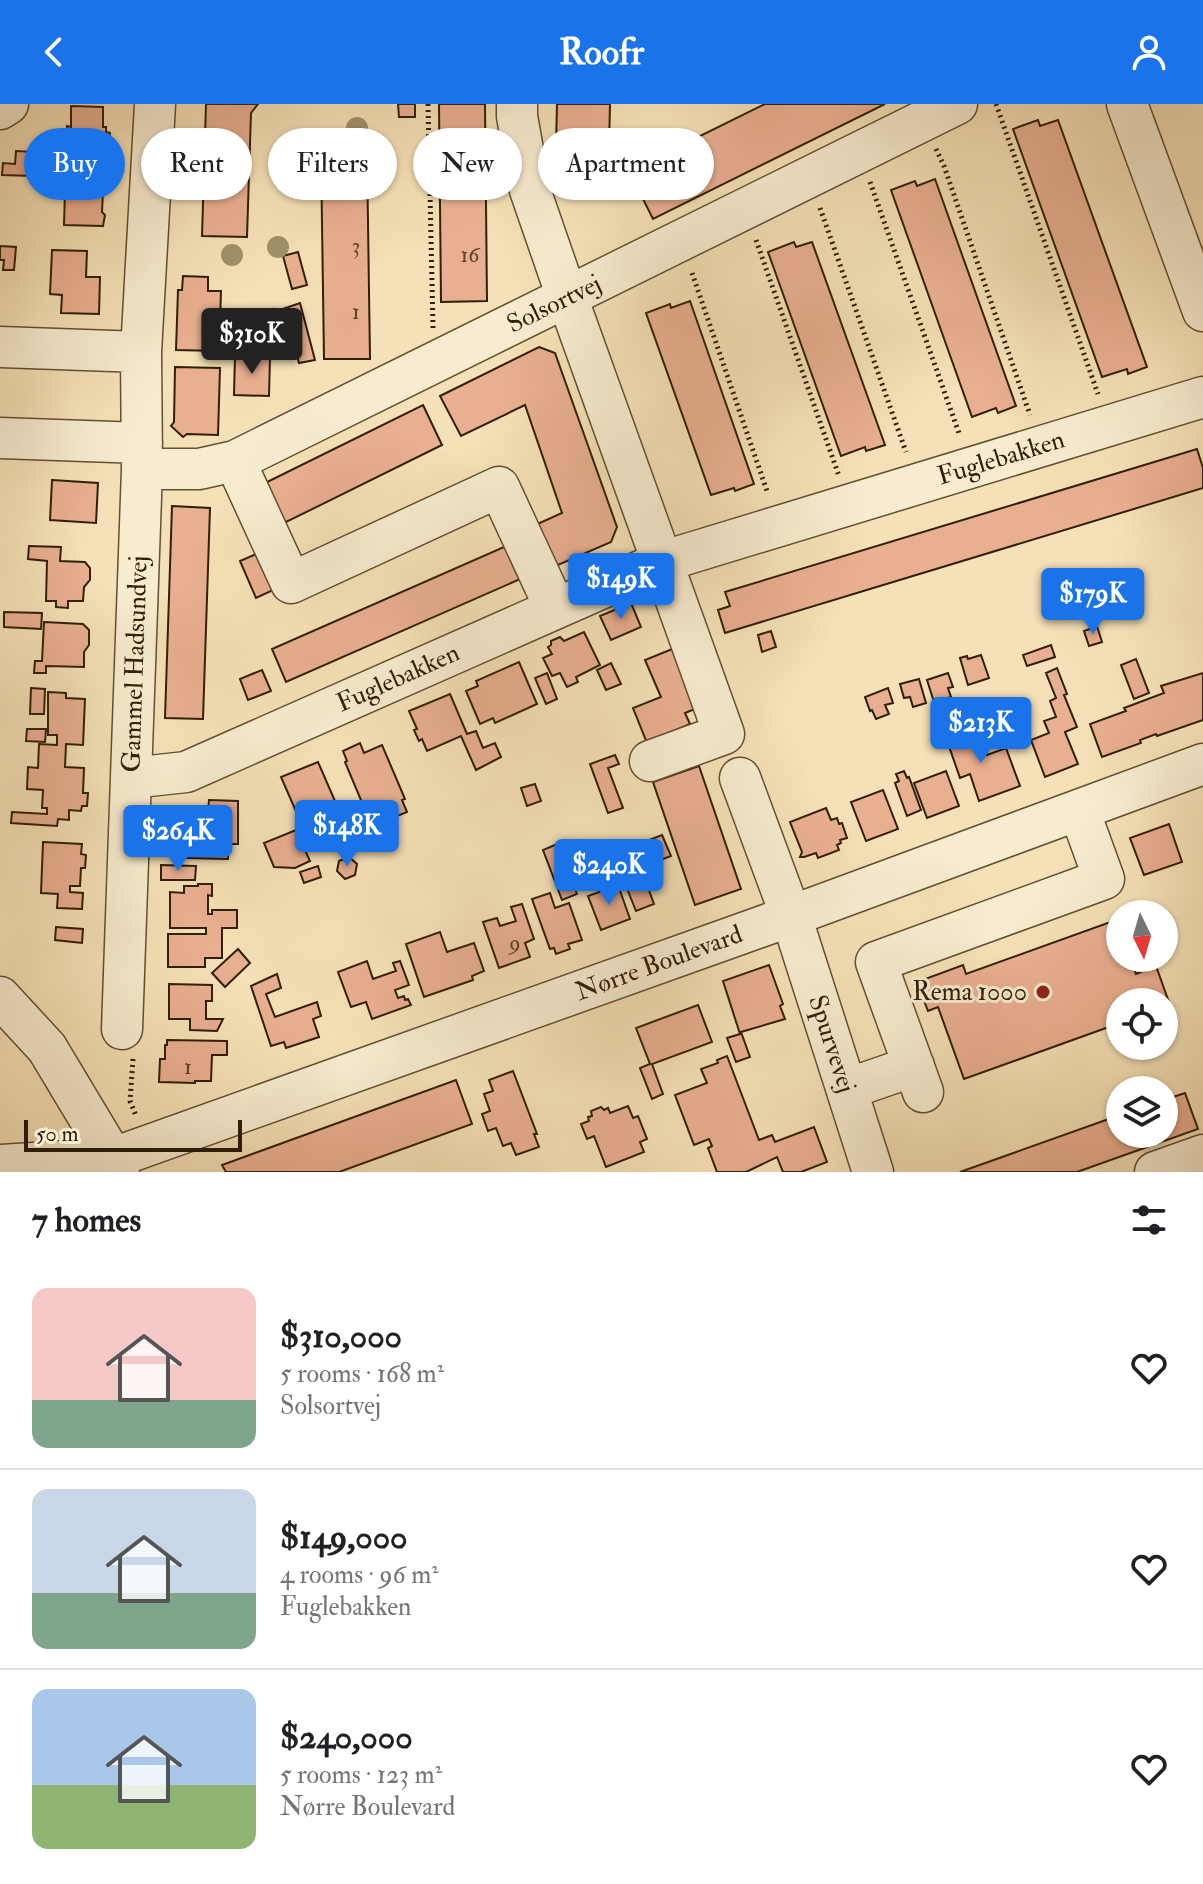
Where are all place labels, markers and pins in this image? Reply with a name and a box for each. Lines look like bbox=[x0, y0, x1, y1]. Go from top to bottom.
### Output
pin: $310K bbox=[196, 308, 308, 376]
pin: $149K bbox=[565, 553, 677, 621]
pin: $179K bbox=[1037, 568, 1149, 636]
pin: $213K bbox=[925, 697, 1037, 765]
pin: $148K bbox=[291, 800, 403, 868]
pin: $264K bbox=[122, 805, 234, 873]
pin: $240K bbox=[553, 839, 665, 907]
place label: Rema 1000 bbox=[912, 976, 1027, 1008]
marker: Rema 1000 bbox=[1034, 983, 1052, 1001]

